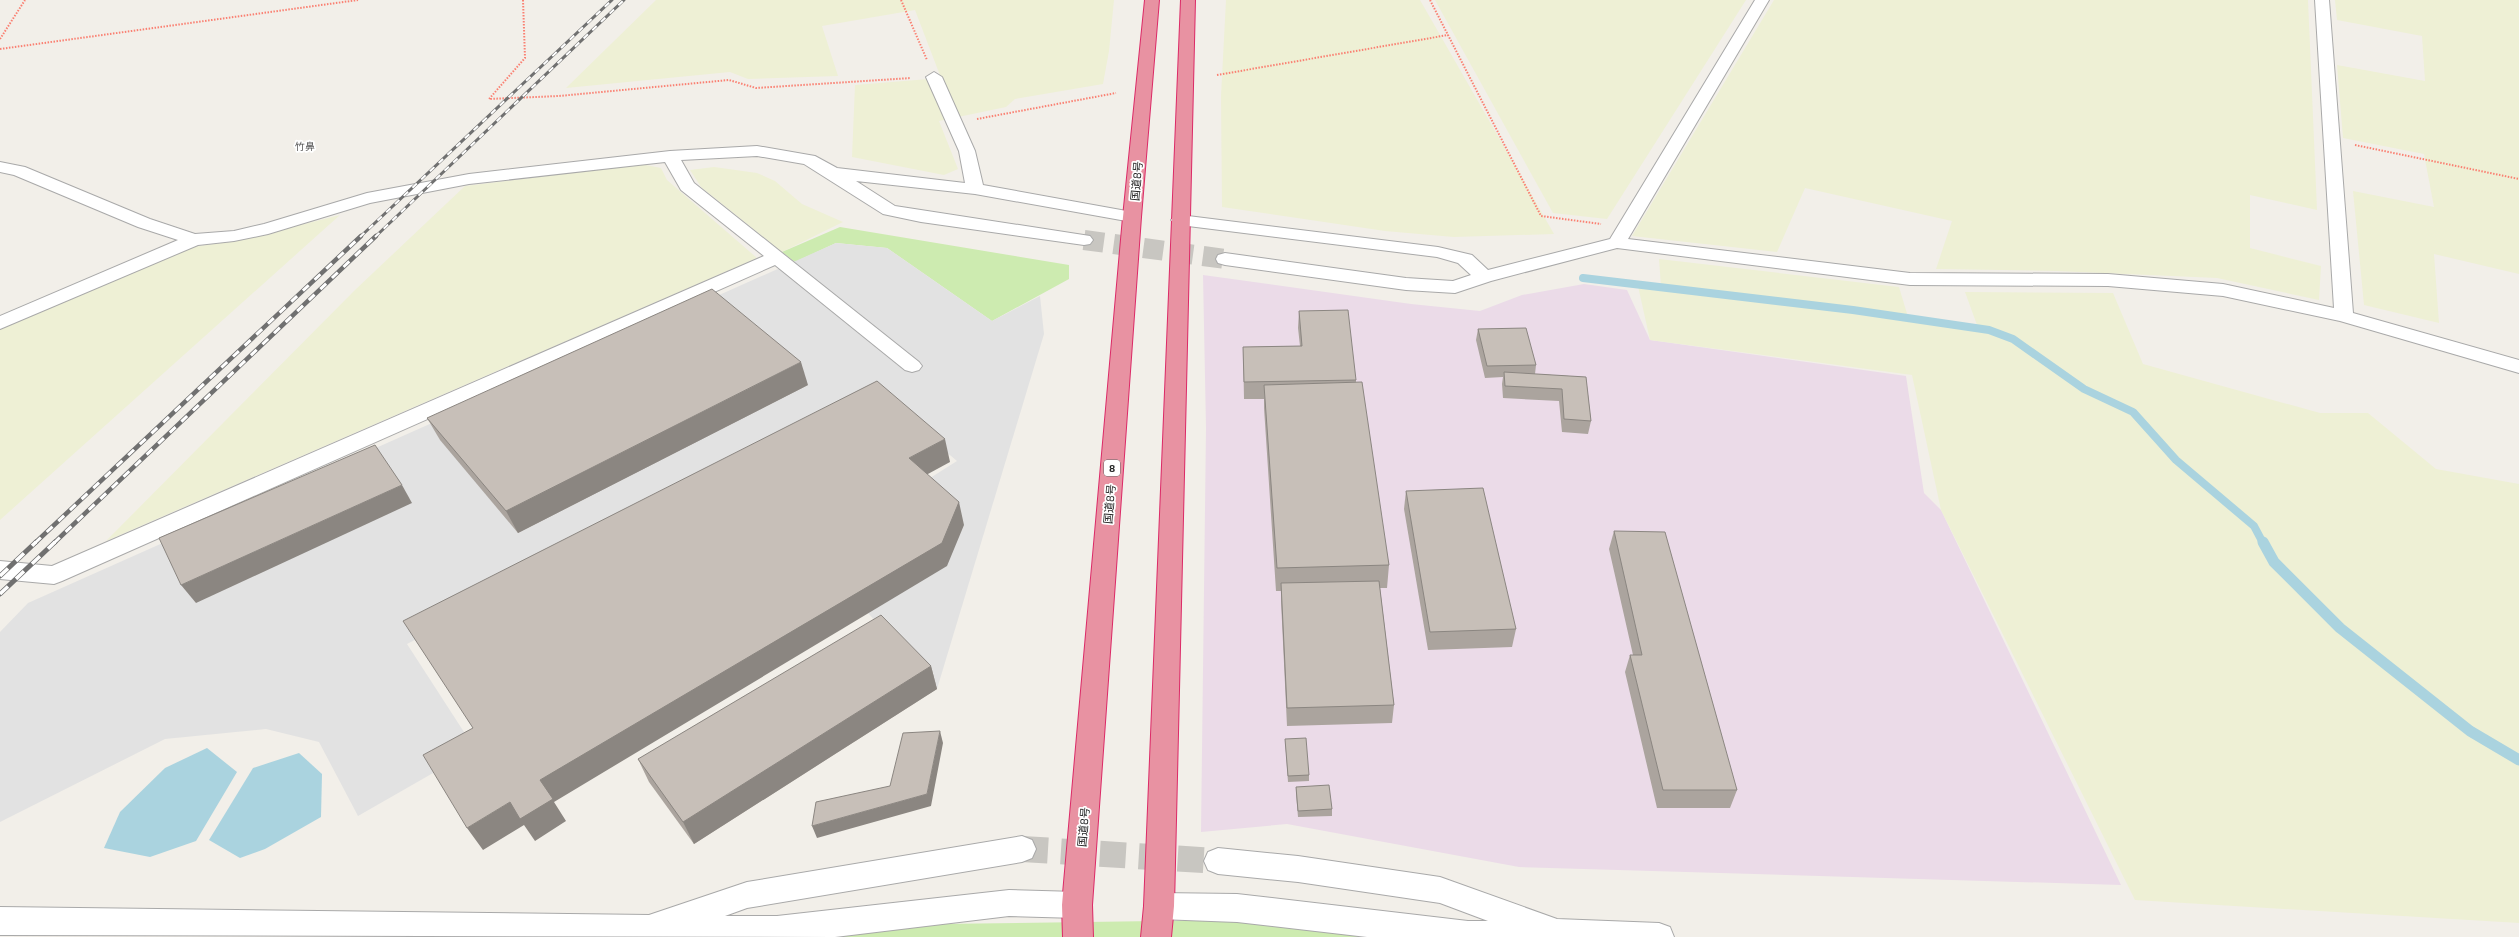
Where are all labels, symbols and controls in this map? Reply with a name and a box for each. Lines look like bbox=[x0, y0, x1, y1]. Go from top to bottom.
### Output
district label: 竹鼻 bbox=[295, 140, 315, 152]
street label: 国道8号 bbox=[1128, 161, 1144, 201]
road number: 8 bbox=[1104, 460, 1120, 476]
street label: 国道8号 bbox=[1101, 484, 1117, 524]
street label: 国道8号 bbox=[1075, 807, 1091, 847]

